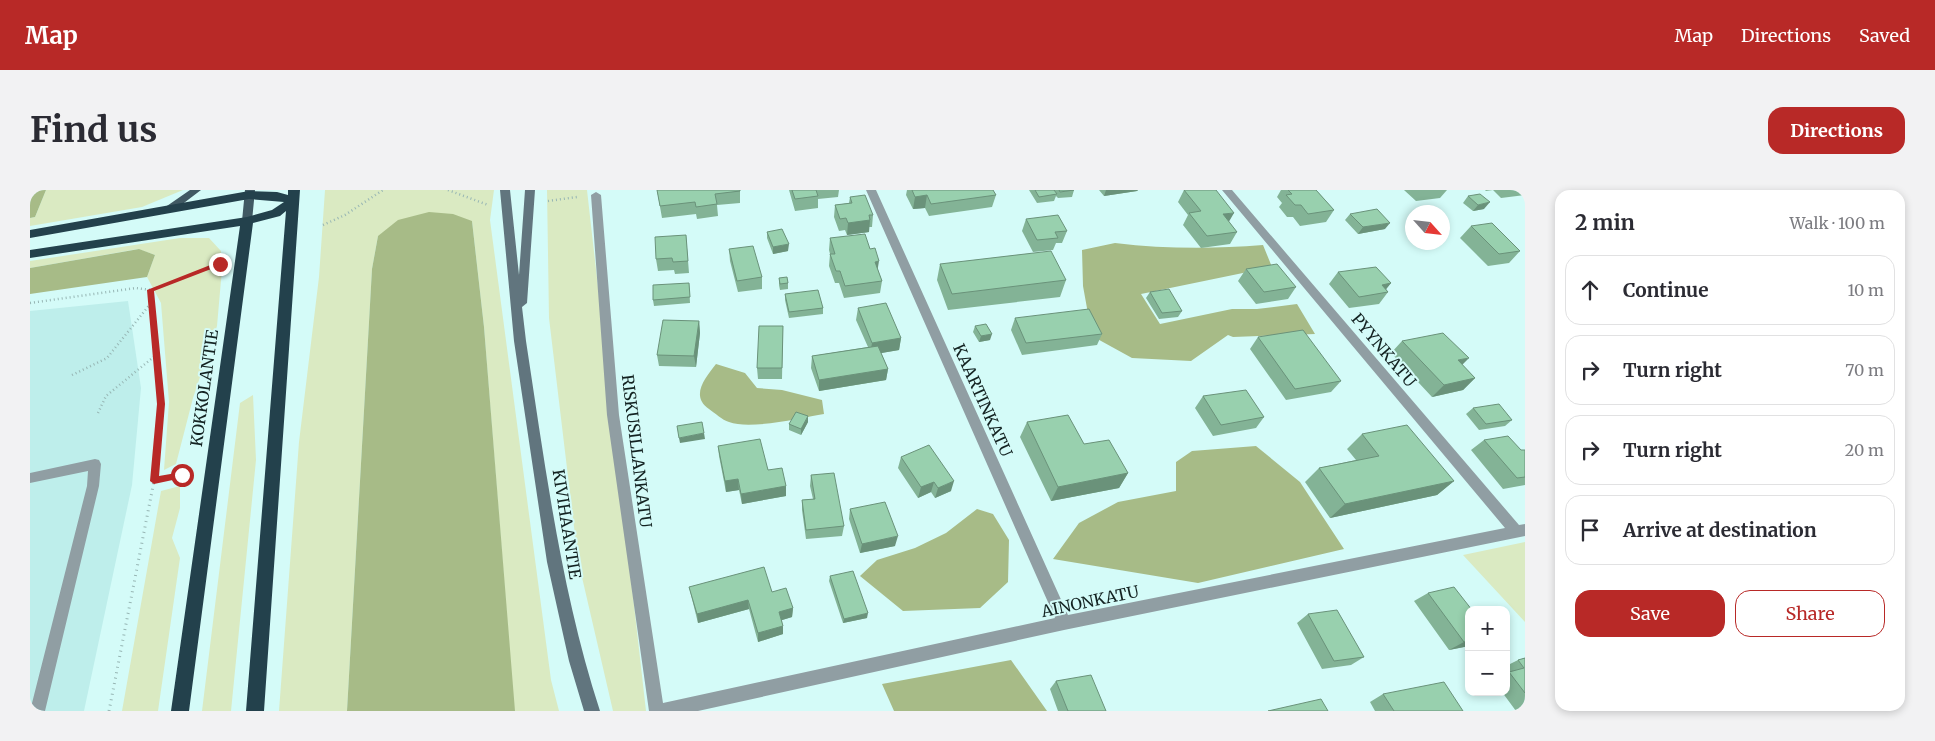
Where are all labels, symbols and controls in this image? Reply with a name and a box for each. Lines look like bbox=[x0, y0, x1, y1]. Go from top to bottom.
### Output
text: Map bbox=[25, 20, 78, 51]
text: Map bbox=[1675, 24, 1713, 47]
text: Directions bbox=[1741, 24, 1831, 47]
text: Saved bbox=[1859, 24, 1910, 47]
button: Directions bbox=[1768, 107, 1905, 154]
text: Find us bbox=[30, 108, 157, 152]
north arrow bbox=[1405, 205, 1450, 250]
text: 2 min bbox=[1575, 209, 1635, 236]
text: Walk · 100 m bbox=[1790, 213, 1885, 233]
route end bbox=[209, 253, 232, 276]
icon: ahead bbox=[1576, 276, 1604, 304]
text: Continue bbox=[1623, 278, 1709, 302]
text: 10 m bbox=[1847, 280, 1884, 300]
street label: PYYNKATU bbox=[1347, 309, 1421, 391]
street label: KOKKOLANTIE bbox=[186, 327, 222, 448]
street label: KAARTINKATU bbox=[949, 340, 1017, 460]
icon: right bbox=[1576, 356, 1604, 384]
text: Turn right bbox=[1623, 358, 1722, 382]
text: 70 m bbox=[1845, 360, 1884, 380]
street label: RISKUSILLANKATU bbox=[618, 373, 656, 529]
icon: right bbox=[1576, 436, 1604, 464]
text: Turn right bbox=[1623, 438, 1722, 462]
text: 20 m bbox=[1845, 440, 1884, 460]
route start bbox=[171, 464, 194, 487]
street label: KIVIHAANTIE bbox=[548, 468, 586, 581]
icon: arrive bbox=[1576, 516, 1604, 544]
text: Arrive at destination bbox=[1623, 518, 1817, 542]
street label: AINONKATU bbox=[1038, 581, 1141, 621]
button: Save bbox=[1575, 590, 1725, 637]
button: Share bbox=[1735, 590, 1885, 637]
map controls bbox=[1465, 606, 1510, 696]
button: + bbox=[1465, 606, 1510, 651]
button: − bbox=[1465, 651, 1510, 696]

